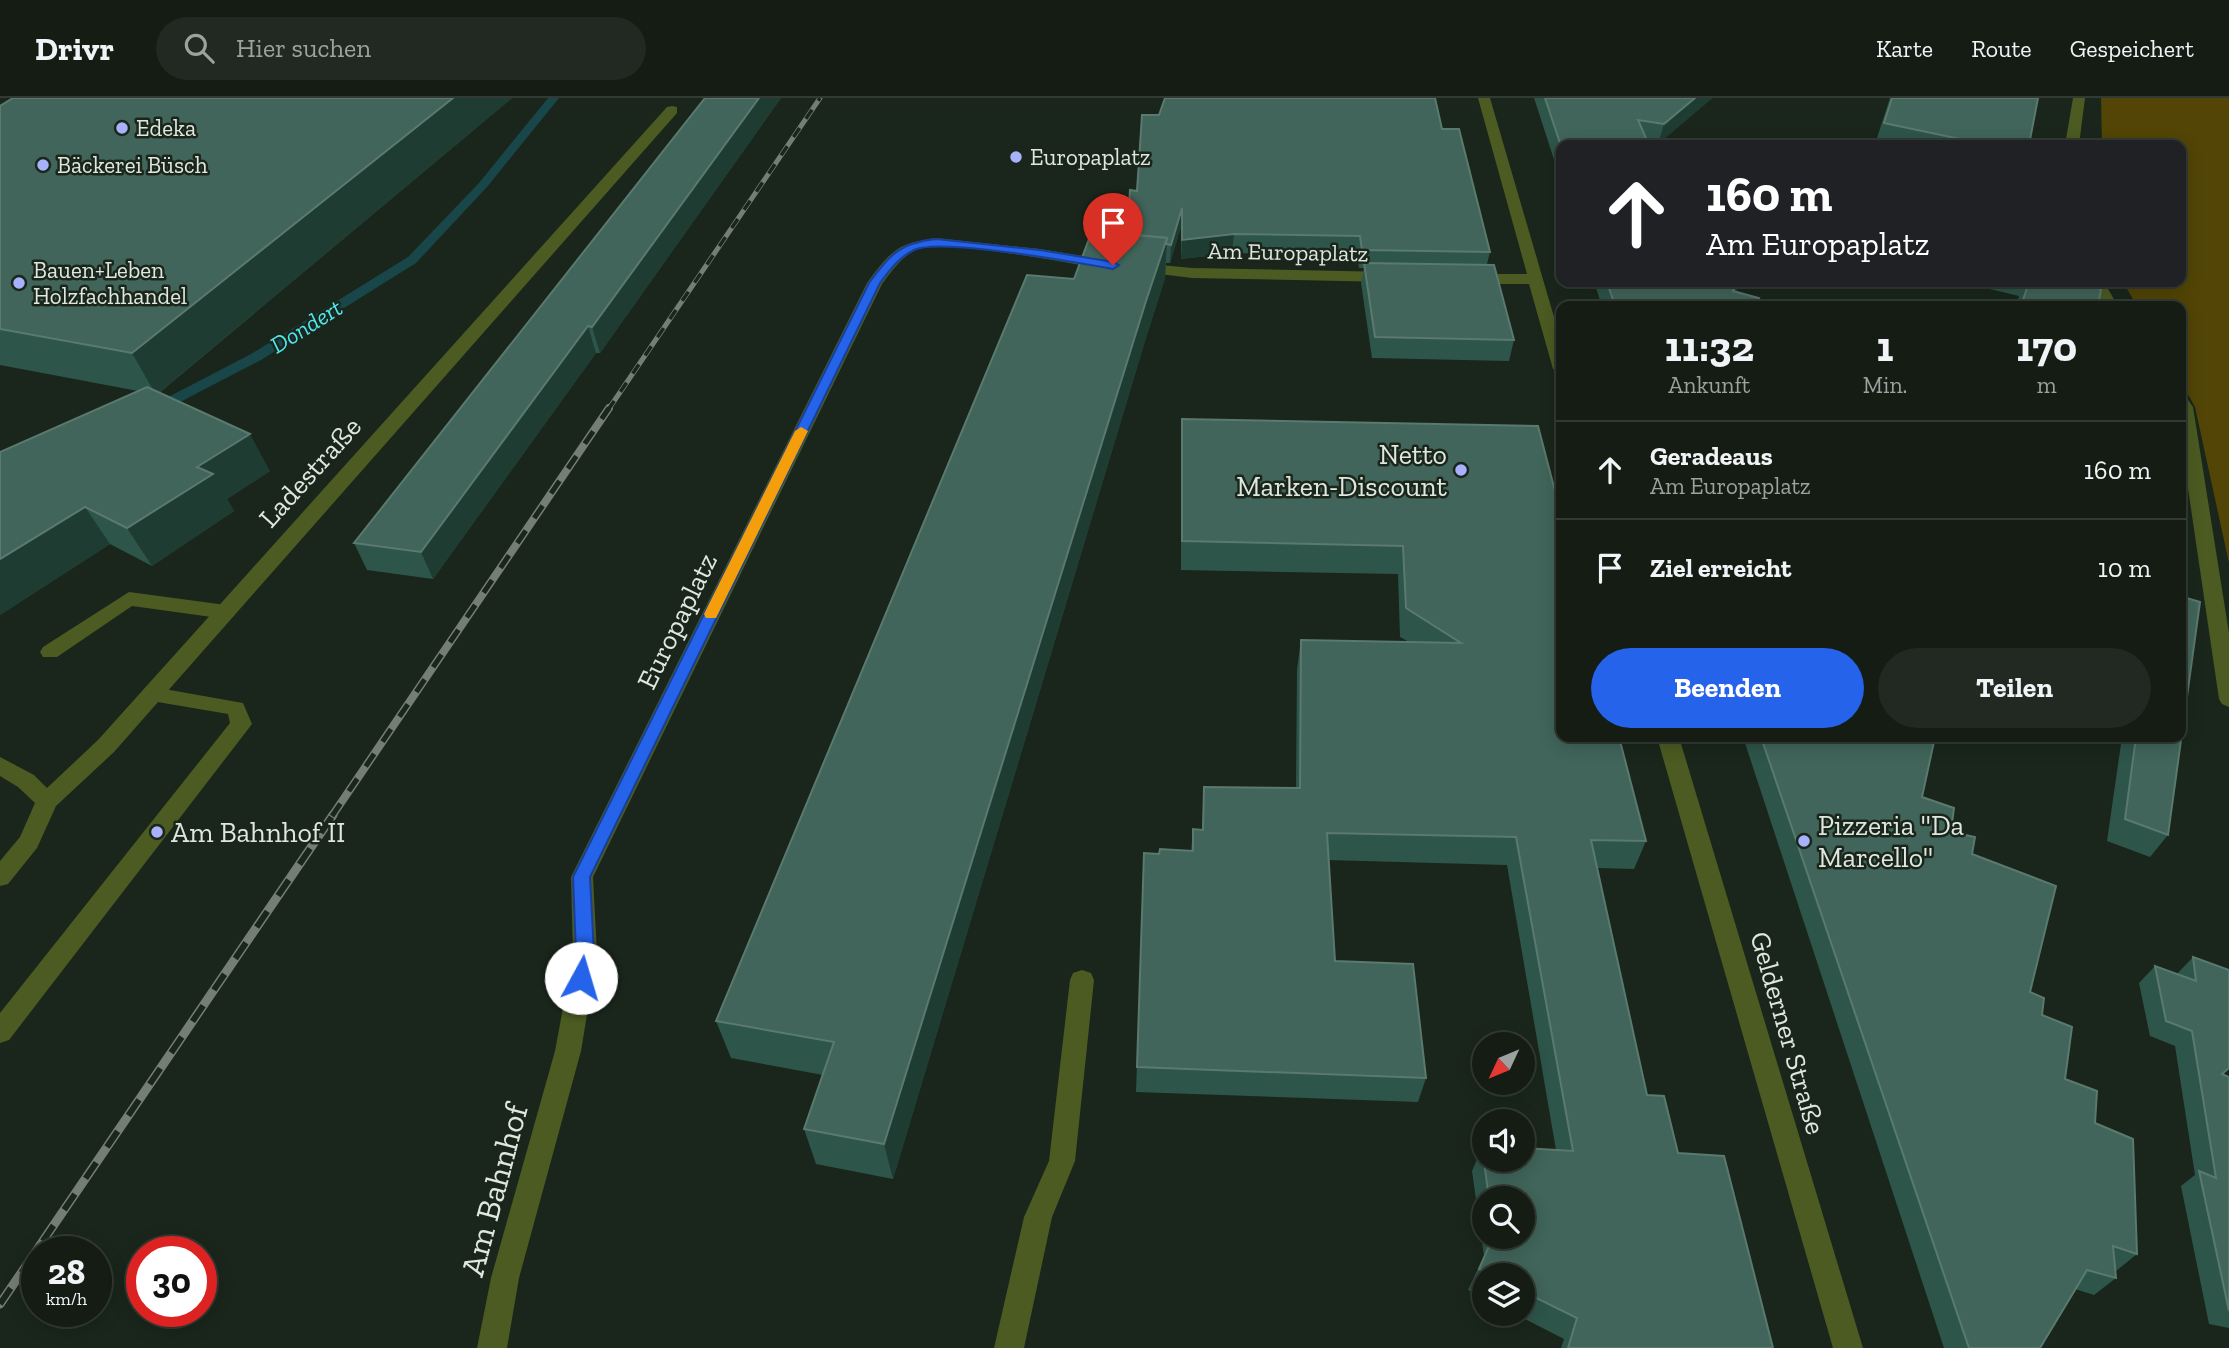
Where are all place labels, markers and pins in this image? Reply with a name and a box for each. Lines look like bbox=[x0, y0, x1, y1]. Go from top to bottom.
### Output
place label: Edeka bbox=[136, 114, 196, 142]
marker: Edeka bbox=[114, 120, 130, 136]
place label: Europaplatz bbox=[1030, 143, 1151, 171]
marker: Europaplatz bbox=[1008, 149, 1024, 165]
place label: Bäckerei Büsch bbox=[57, 151, 208, 179]
marker: Bäckerei Büsch bbox=[35, 157, 51, 173]
pin bbox=[1083, 193, 1143, 265]
place label: Bauen+Leben Holzfachhandel bbox=[33, 256, 187, 310]
marker: Bauen+Leben Holzfachhandel bbox=[11, 275, 27, 291]
place label: Netto Marken-Discount bbox=[1236, 438, 1448, 503]
marker: Netto Marken-Discount bbox=[1453, 462, 1469, 478]
place label: Pizzeria "Da Marcello" bbox=[1818, 809, 1965, 874]
place label: Am Bahnhof II bbox=[171, 816, 345, 849]
marker: Am Bahnhof II bbox=[149, 824, 165, 840]
marker: Pizzeria "Da Marcello" bbox=[1796, 833, 1812, 849]

